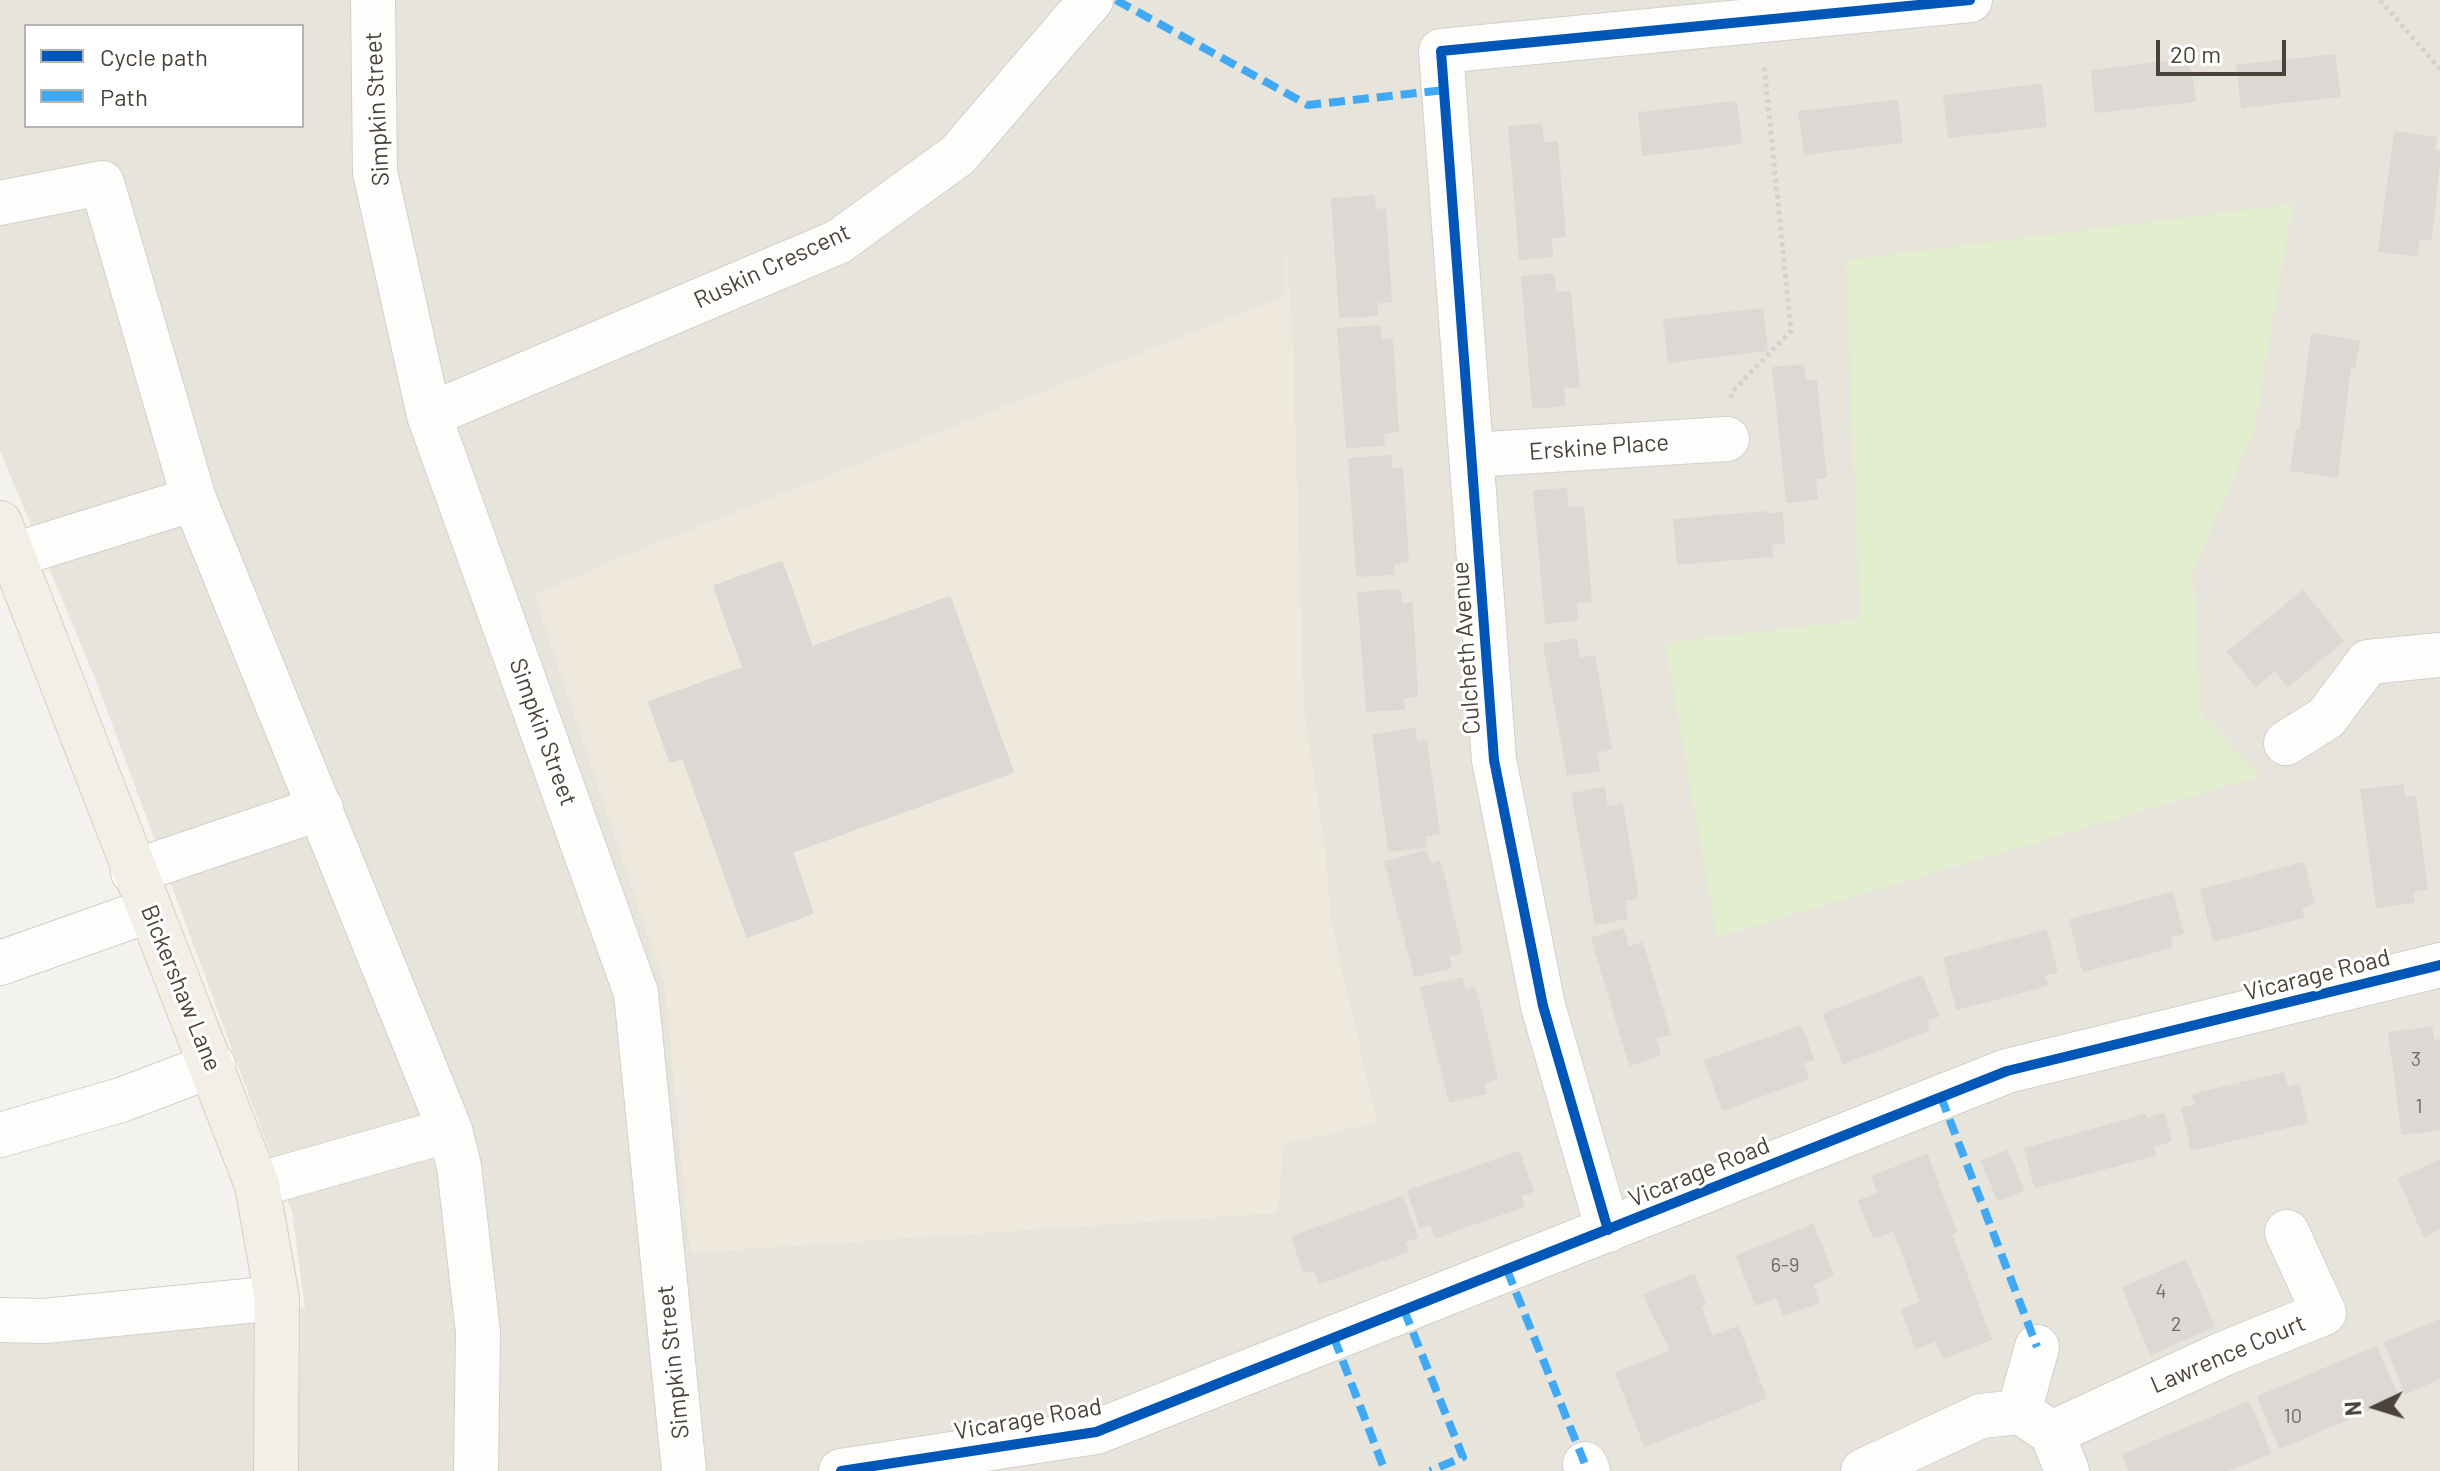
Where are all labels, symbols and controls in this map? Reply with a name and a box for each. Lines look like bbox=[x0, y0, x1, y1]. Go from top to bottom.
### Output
legend bbox=[24, 24, 304, 128]
scale bar bbox=[2160, 24, 2290, 74]
street label: Simpkin Street bbox=[359, 31, 395, 187]
text: 20 m bbox=[2170, 39, 2221, 68]
text: Cycle path bbox=[100, 42, 208, 71]
text: Path bbox=[100, 82, 148, 111]
street label: Ruskin Crescent bbox=[689, 217, 855, 315]
street label: Erskine Place bbox=[1528, 428, 1670, 466]
street label: Culcheth Avenue bbox=[1446, 560, 1486, 736]
street label: Simpkin Street bbox=[503, 654, 583, 810]
street label: Bickershaw Lane bbox=[135, 901, 227, 1075]
street label: Vicarage Road bbox=[2241, 943, 2393, 1007]
house number: 3 bbox=[2411, 1047, 2421, 1071]
house number: 1 bbox=[2416, 1094, 2422, 1118]
street label: Vicarage Road bbox=[1624, 1131, 1774, 1213]
house number: 6-9 bbox=[1771, 1253, 1799, 1277]
house number: 4 bbox=[2155, 1279, 2167, 1303]
street label: Simpkin Street bbox=[651, 1284, 695, 1440]
street label: Lawrence Court bbox=[2146, 1308, 2310, 1400]
house number: 2 bbox=[2171, 1312, 2181, 1336]
north arrow bbox=[2336, 1367, 2416, 1447]
street label: Vicarage Road bbox=[952, 1392, 1104, 1446]
text: N bbox=[2339, 1400, 2366, 1417]
house number: 10 bbox=[2284, 1404, 2302, 1428]

